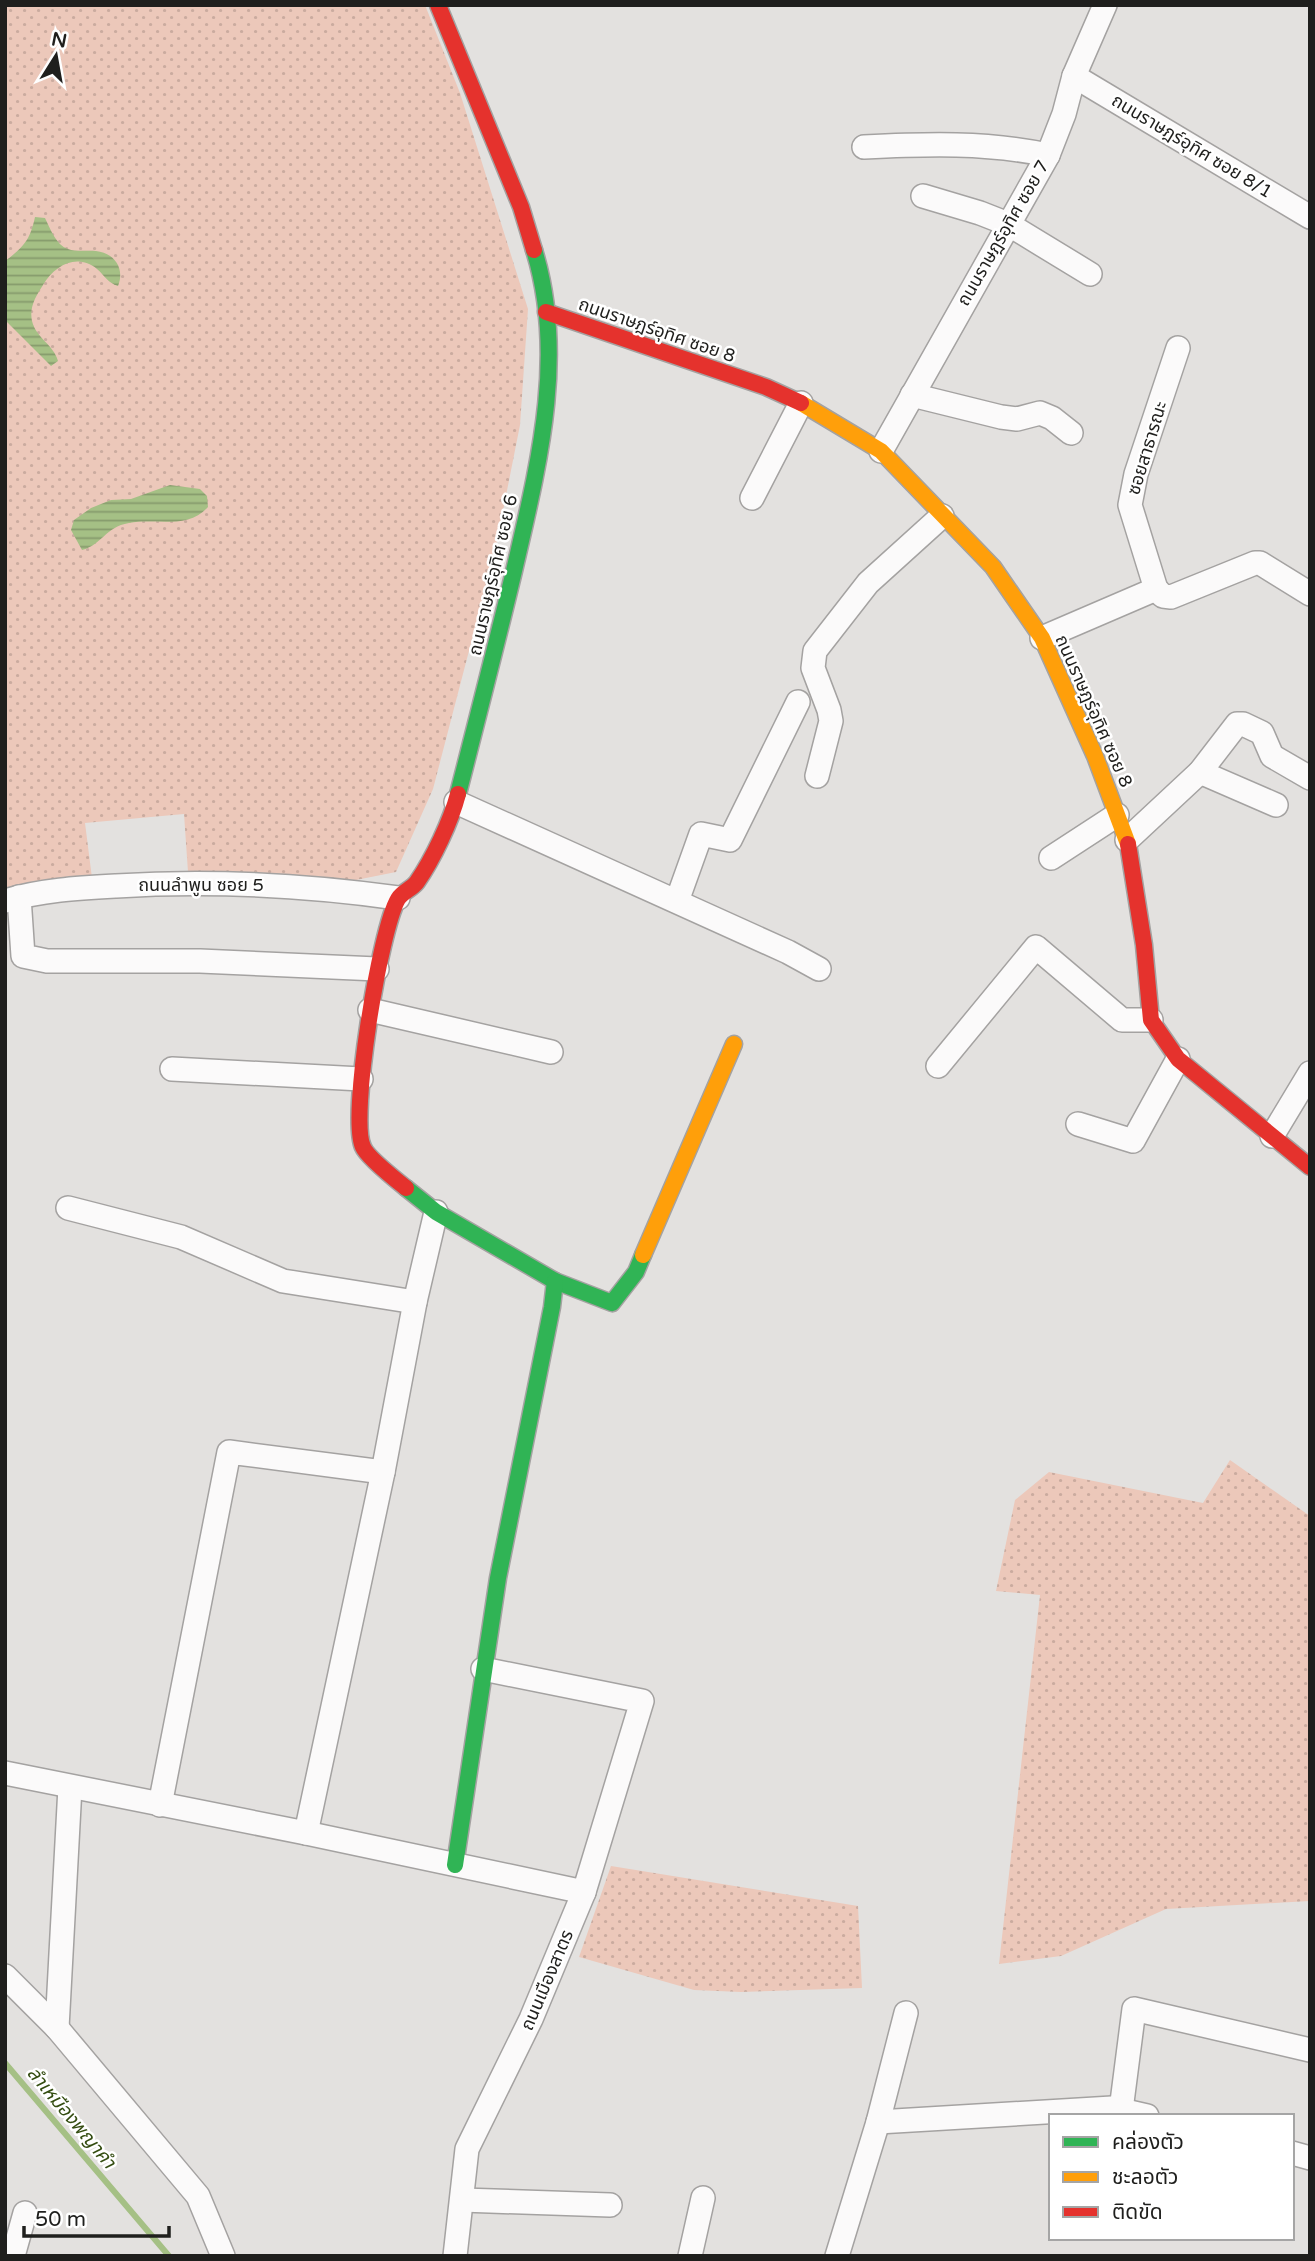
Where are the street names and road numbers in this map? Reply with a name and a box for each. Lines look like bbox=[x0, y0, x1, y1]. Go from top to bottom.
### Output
street label: ถนนราษฎร์อุทิศ ซอย 8/1 bbox=[1108, 89, 1276, 203]
street label: ถนนราษฎร์อุทิศ ซอย 7 bbox=[952, 156, 1054, 310]
street label: ถนนราษฎร์อุทิศ ซอย 8 bbox=[576, 293, 738, 367]
street label: ซอยสาธารณะ bbox=[1122, 398, 1172, 498]
street label: ถนนราษฎร์อุทิศ ซอย 6 bbox=[464, 492, 522, 658]
street label: ถนนราษฎร์อุทิศ ซอย 8 bbox=[1051, 631, 1137, 791]
street label: ถนนลำพูน ซอย 5 bbox=[138, 874, 264, 897]
street label: ถนนเมืองสาตร bbox=[516, 1926, 578, 2034]

